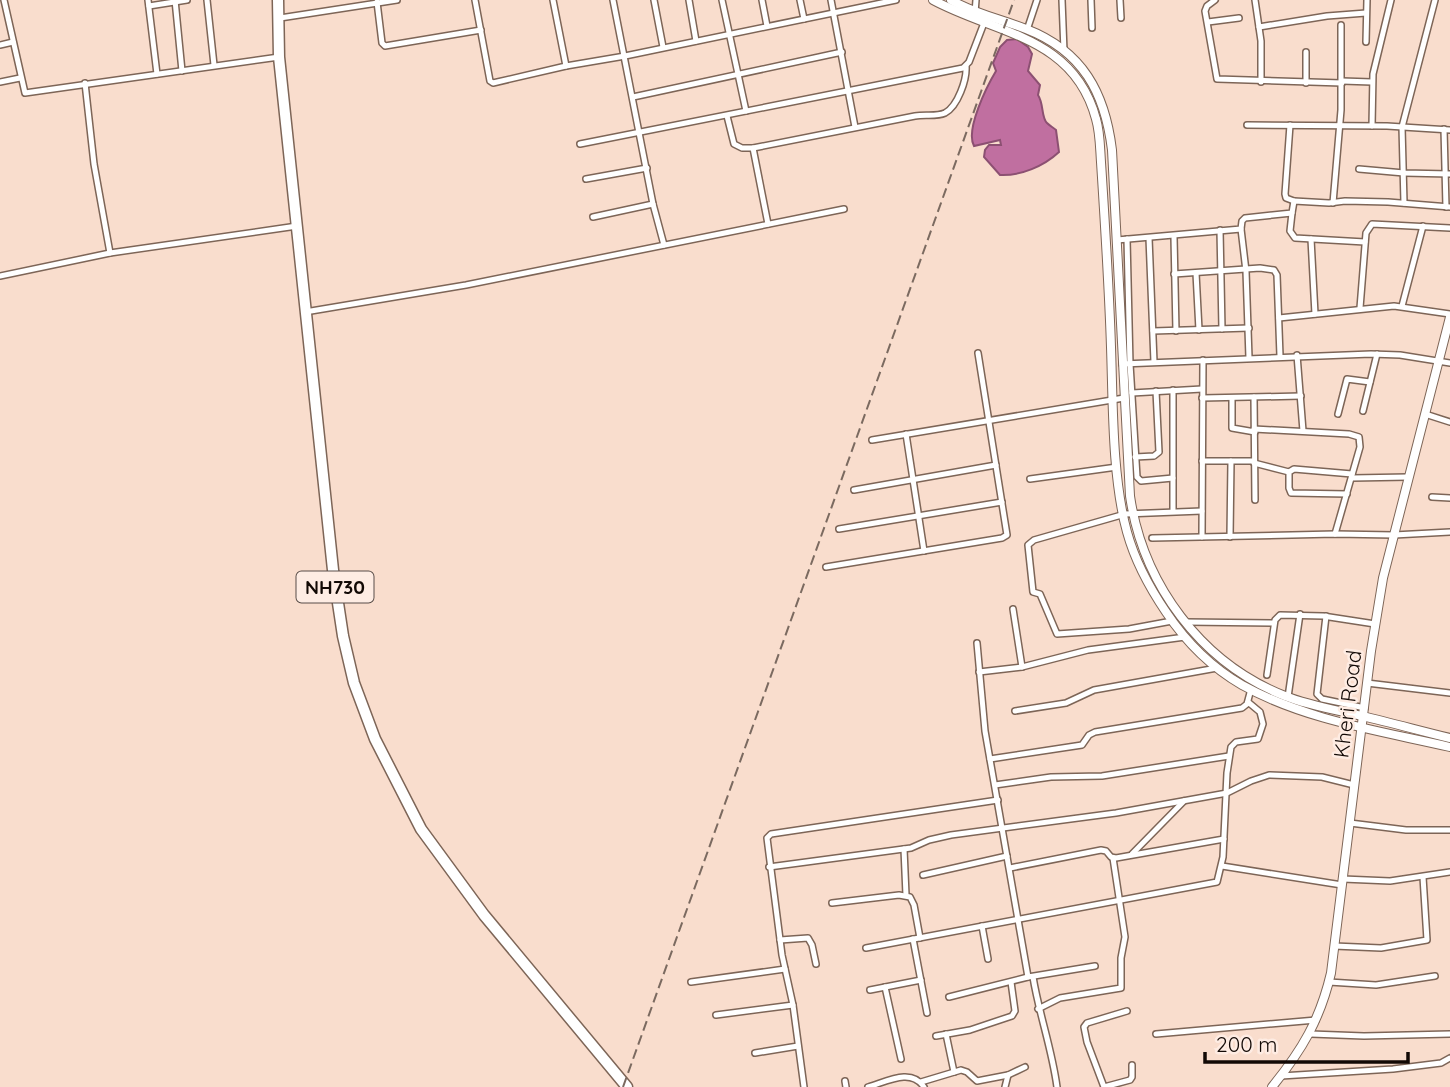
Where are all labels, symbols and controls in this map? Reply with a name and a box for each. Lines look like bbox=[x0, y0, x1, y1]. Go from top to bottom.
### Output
road number: NH730 bbox=[296, 572, 374, 602]
street label: Kheri Road bbox=[1327, 649, 1367, 759]
scale bar bbox=[1205, 1020, 1408, 1064]
text: 200 m bbox=[1216, 1031, 1278, 1057]

